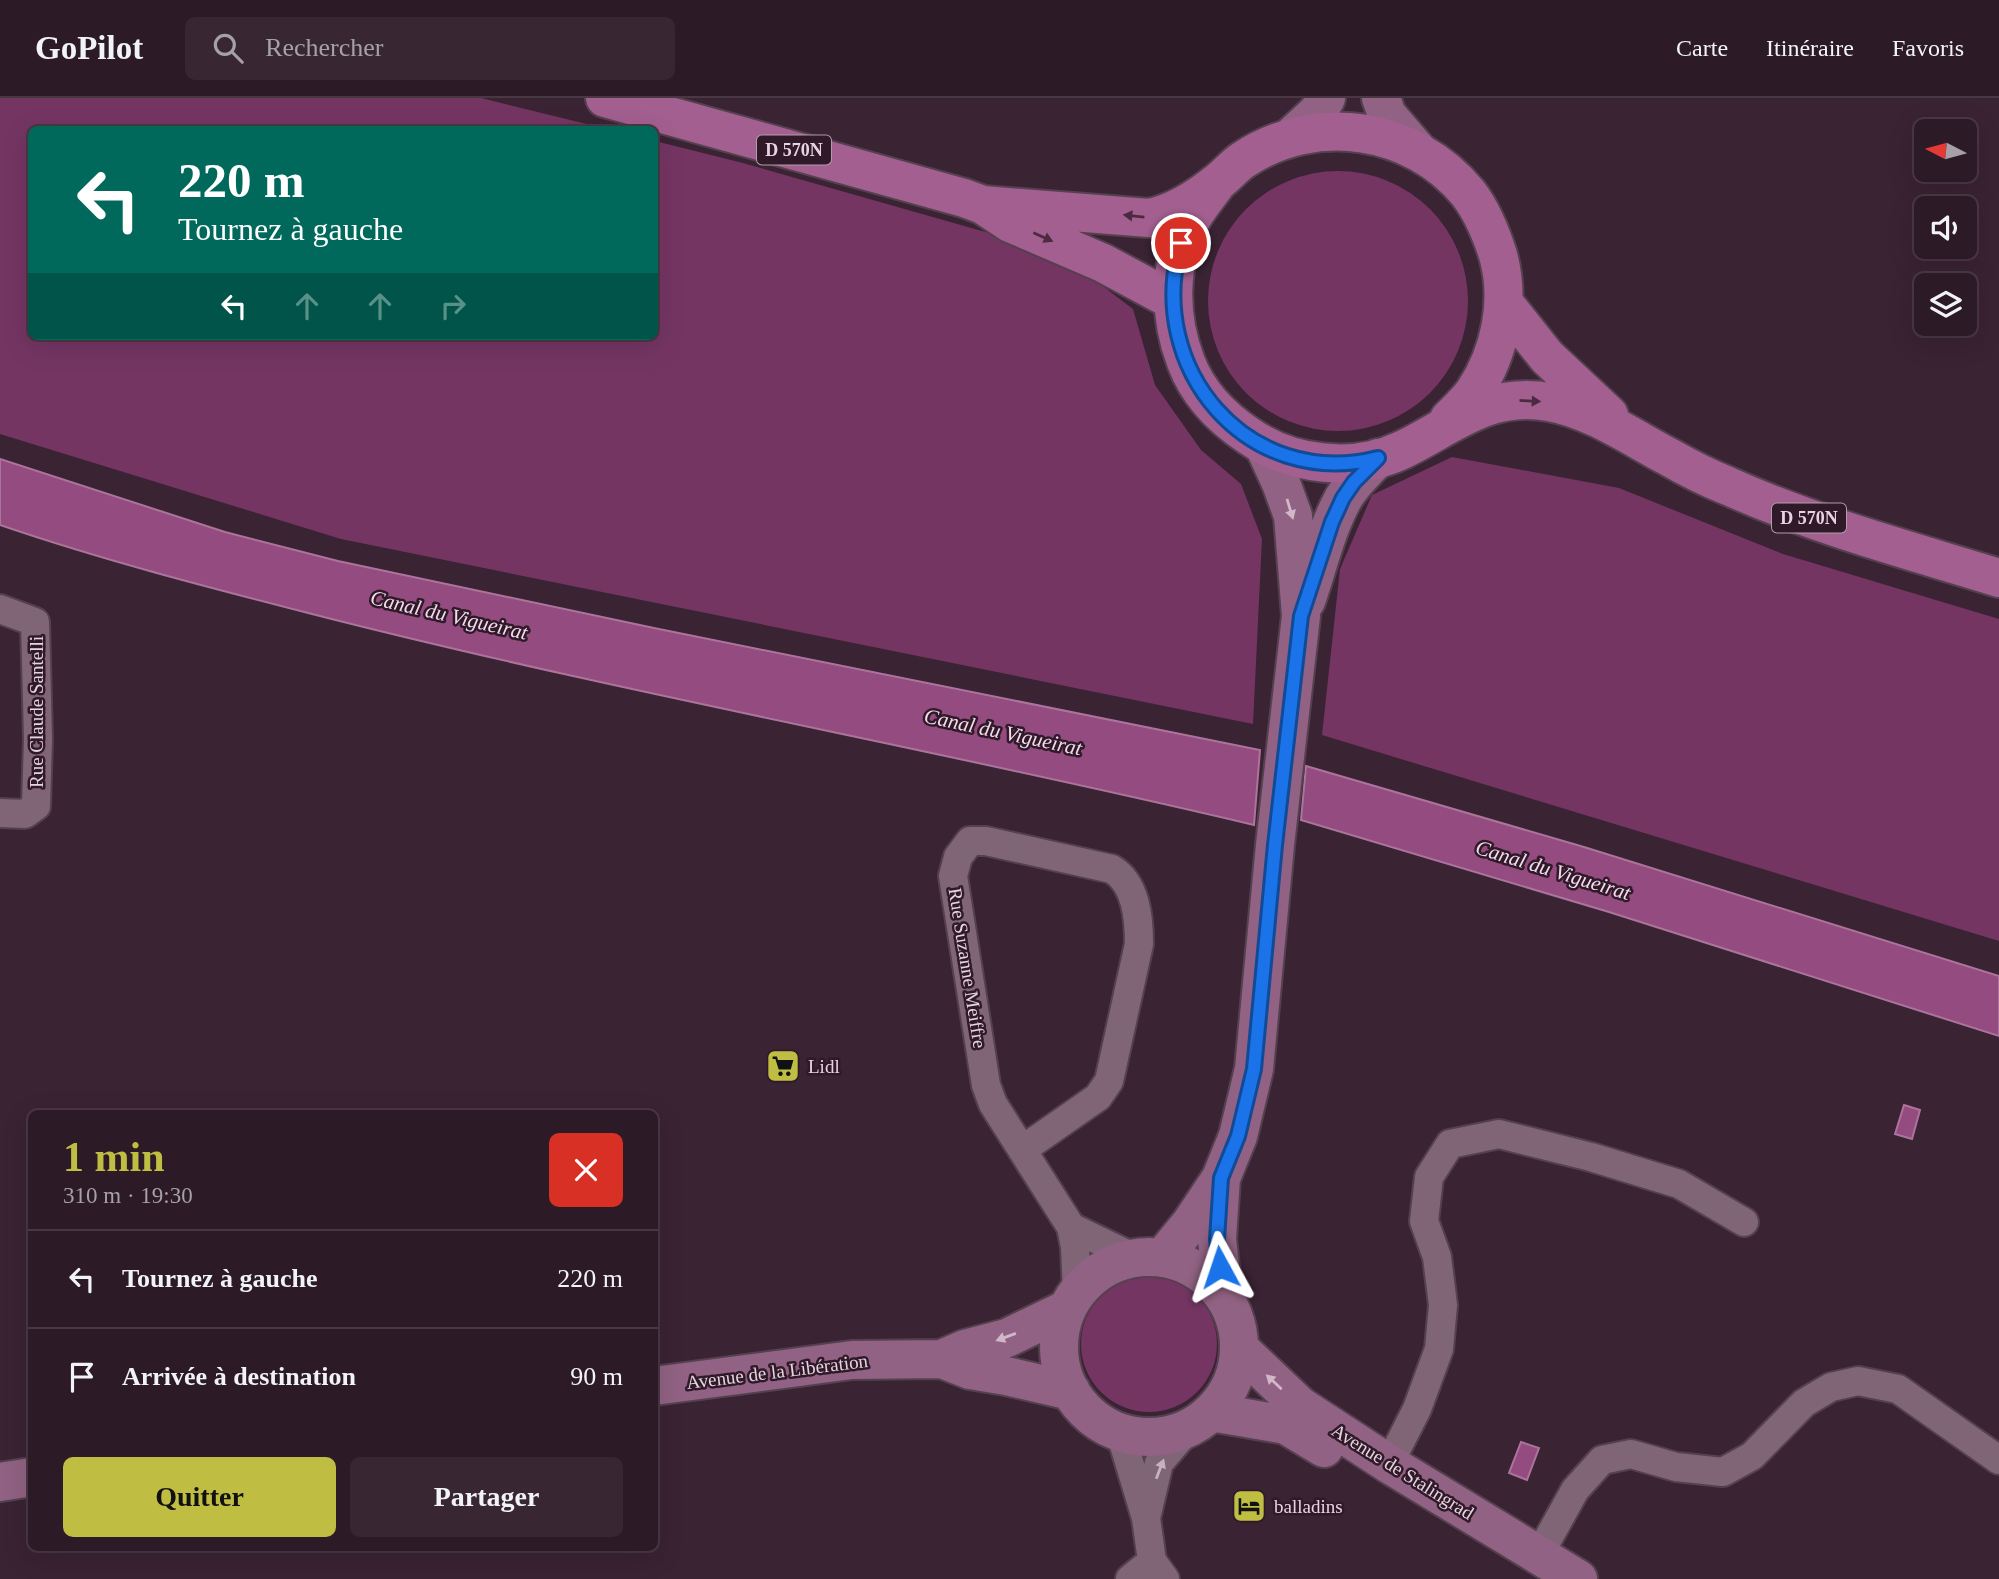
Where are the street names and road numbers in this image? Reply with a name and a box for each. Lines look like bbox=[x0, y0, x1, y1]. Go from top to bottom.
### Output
road number: D 570N bbox=[757, 136, 831, 164]
road number: D 570N bbox=[1772, 504, 1846, 532]
street label: Rue Claude Santelli bbox=[26, 636, 47, 788]
street label: Rue Suzanne Meiffre bbox=[944, 886, 991, 1050]
street label: Avenue de la Libération bbox=[685, 1350, 870, 1393]
street label: Avenue de Stalingrad bbox=[1328, 1419, 1478, 1524]

